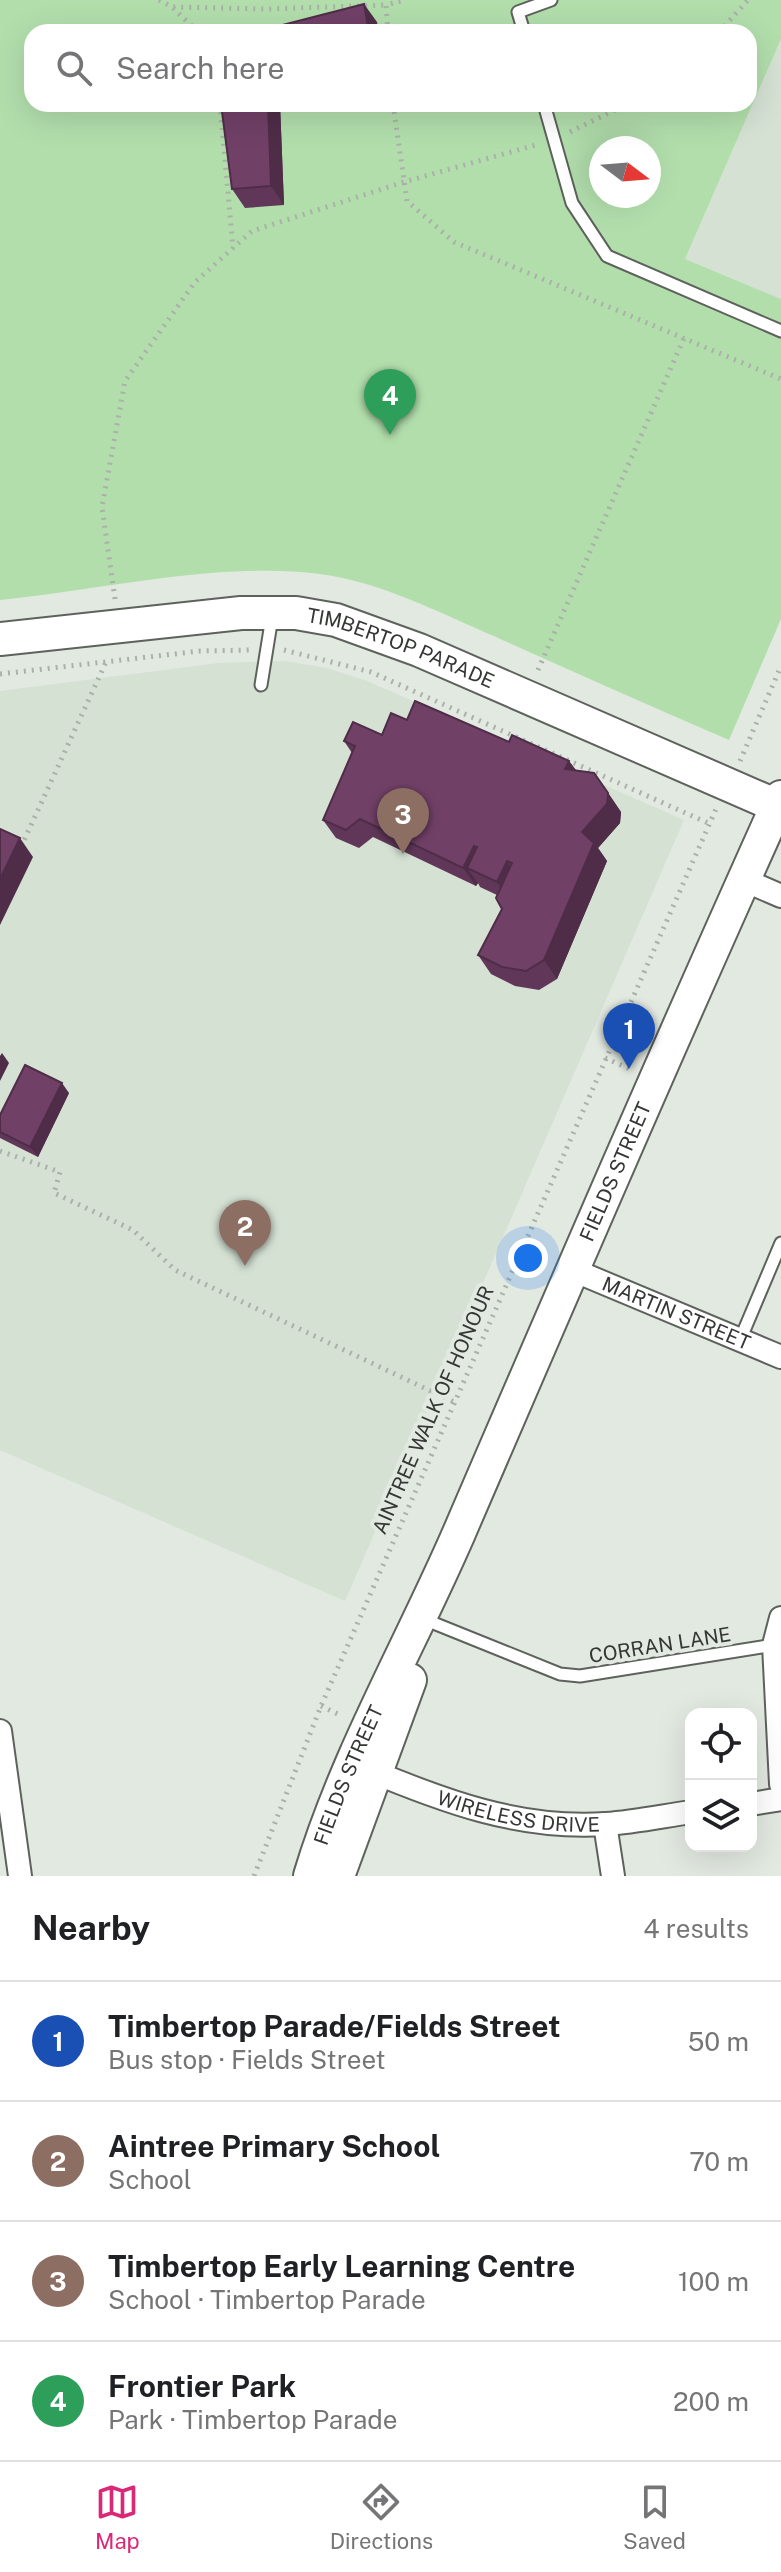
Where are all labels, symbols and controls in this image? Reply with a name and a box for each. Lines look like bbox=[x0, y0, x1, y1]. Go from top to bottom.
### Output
search box bbox=[24, 24, 757, 112]
icon: search bbox=[52, 46, 96, 90]
text: Search here bbox=[116, 50, 284, 86]
north arrow bbox=[589, 136, 661, 208]
pin: 4 bbox=[364, 369, 416, 435]
street label: TIMBERTOP PARADE bbox=[305, 603, 498, 693]
pin: 3 bbox=[377, 788, 429, 854]
pin: 1 bbox=[603, 1003, 655, 1069]
street label: FIELDS STREET bbox=[574, 1098, 656, 1245]
pin: 2 bbox=[219, 1200, 271, 1266]
your location bbox=[508, 1238, 548, 1278]
street label: MARTIN STREET bbox=[599, 1272, 754, 1355]
street label: AINTREE WALK OF HONOUR bbox=[367, 1282, 499, 1538]
street label: CORRAN LANE bbox=[587, 1622, 733, 1668]
street label: FIELDS STREET bbox=[309, 1701, 388, 1848]
map controls bbox=[685, 1708, 757, 1852]
button: locate bbox=[685, 1708, 757, 1780]
button: layers bbox=[685, 1780, 757, 1852]
street label: WIRELESS DRIVE bbox=[434, 1785, 600, 1837]
text: Nearby bbox=[32, 1908, 150, 1948]
text: 4 results bbox=[643, 1913, 749, 1944]
text: Timbertop Parade/Fields Street bbox=[108, 2008, 561, 2044]
text: 1 bbox=[52, 2026, 64, 2057]
text: 50 m bbox=[688, 2026, 749, 2057]
text: Bus stop · Fields Street bbox=[108, 2044, 386, 2075]
text: Aintree Primary School bbox=[108, 2128, 440, 2164]
text: 2 bbox=[50, 2146, 66, 2177]
text: 70 m bbox=[689, 2146, 749, 2177]
text: School bbox=[108, 2164, 192, 2195]
text: Timbertop Early Learning Centre bbox=[108, 2248, 575, 2284]
text: 3 bbox=[49, 2266, 67, 2297]
text: 100 m bbox=[678, 2266, 749, 2297]
text: School · Timbertop Parade bbox=[108, 2284, 426, 2315]
text: Frontier Park bbox=[108, 2368, 296, 2404]
text: 4 bbox=[49, 2386, 67, 2417]
text: 200 m bbox=[673, 2386, 749, 2417]
text: Park · Timbertop Parade bbox=[108, 2404, 398, 2435]
tab: Map bbox=[95, 2480, 140, 2554]
tab: Directions bbox=[330, 2480, 433, 2554]
tab: Saved bbox=[623, 2480, 686, 2554]

